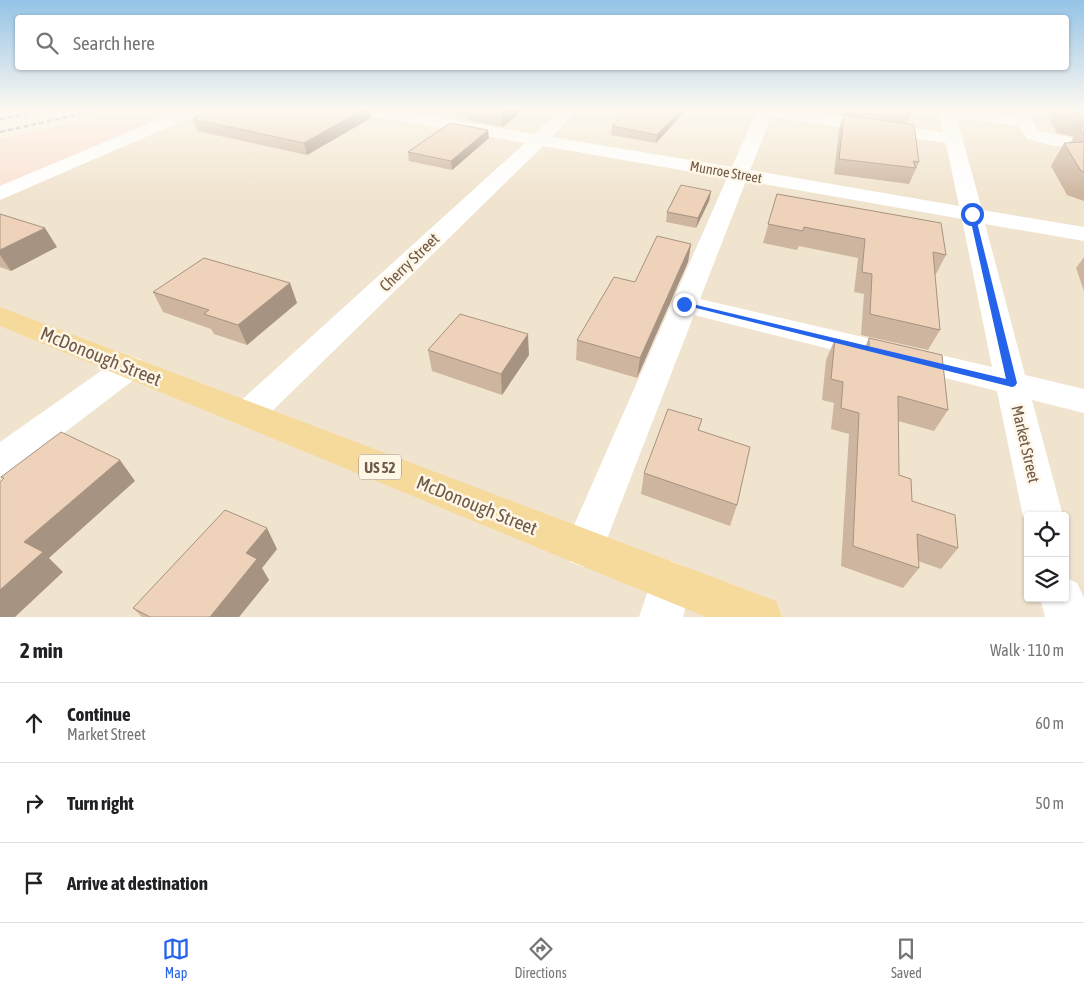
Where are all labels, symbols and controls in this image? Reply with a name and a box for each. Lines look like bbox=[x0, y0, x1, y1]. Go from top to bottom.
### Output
search box bbox=[15, 15, 1069, 70]
icon: search bbox=[33, 29, 61, 57]
text: Search here bbox=[73, 32, 155, 54]
street label: Munroe Street bbox=[689, 158, 763, 186]
route start bbox=[961, 203, 984, 226]
street label: Cherry Street bbox=[376, 229, 443, 295]
route end bbox=[673, 293, 696, 316]
street label: McDonough Street bbox=[37, 322, 165, 390]
street label: Market Street bbox=[1008, 404, 1044, 485]
road number: US 52 bbox=[359, 454, 401, 480]
street label: McDonough Street bbox=[413, 471, 541, 539]
map controls bbox=[1024, 512, 1069, 602]
button: locate bbox=[1024, 512, 1069, 557]
button: layers bbox=[1024, 557, 1069, 602]
text: 2 min bbox=[20, 638, 63, 662]
text: Walk · 110 m bbox=[990, 641, 1064, 659]
text: Continue bbox=[67, 703, 131, 725]
icon: ahead bbox=[20, 709, 48, 737]
text: 60 m bbox=[1035, 714, 1064, 732]
text: Market Street bbox=[67, 725, 146, 743]
icon: right bbox=[20, 789, 48, 817]
text: Turn right bbox=[67, 792, 134, 814]
text: 50 m bbox=[1035, 794, 1064, 812]
icon: arrive bbox=[20, 869, 48, 897]
text: Arrive at destination bbox=[67, 872, 208, 894]
tab: Map bbox=[162, 935, 190, 981]
tab: Directions bbox=[514, 935, 567, 981]
tab: Saved bbox=[891, 935, 922, 981]

